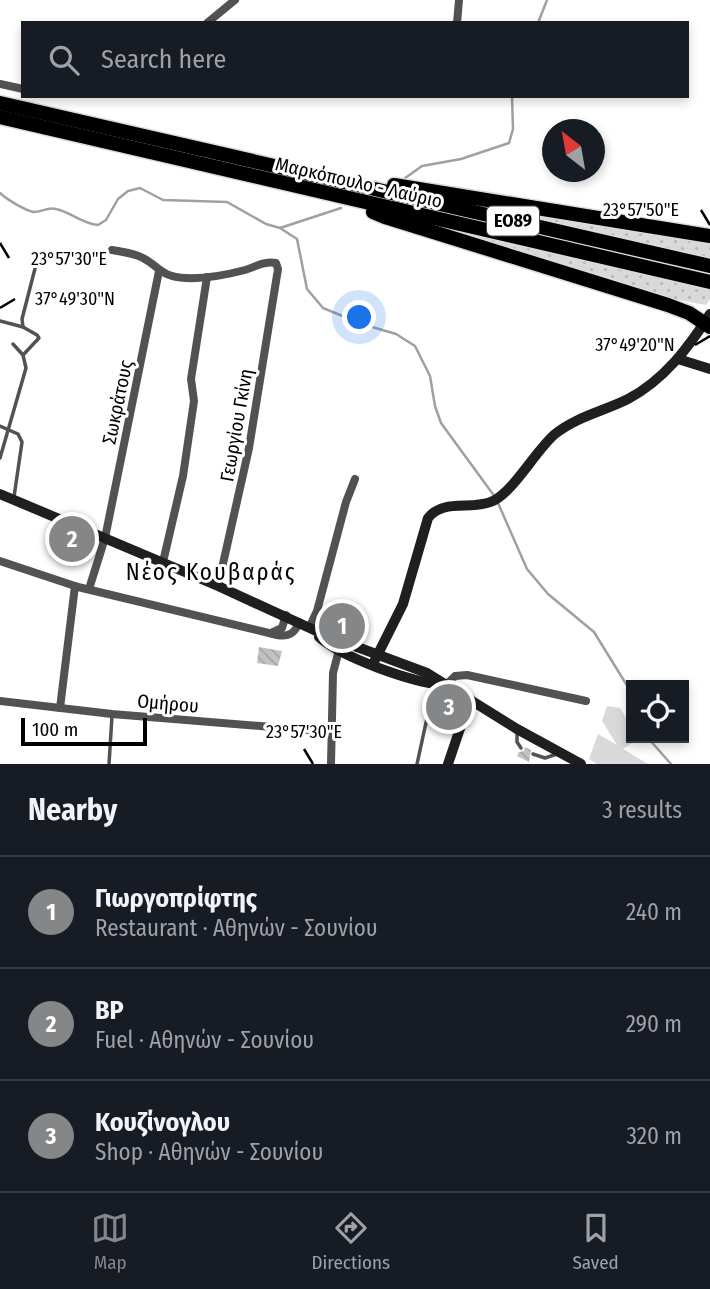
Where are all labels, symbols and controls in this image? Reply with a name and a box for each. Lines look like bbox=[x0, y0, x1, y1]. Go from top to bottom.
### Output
search box bbox=[21, 21, 689, 98]
icon: search bbox=[45, 41, 83, 79]
text: Search here bbox=[101, 44, 226, 75]
north arrow bbox=[542, 119, 605, 182]
street label: Μαρκόπουλο - Λαύριο bbox=[273, 152, 445, 213]
text: 23°57'50"E bbox=[603, 199, 679, 221]
road number: ΕΟ89 bbox=[487, 206, 539, 236]
text: 23°57'30"E bbox=[31, 248, 107, 270]
text: 37°49'30"N bbox=[35, 288, 115, 310]
your location bbox=[342, 300, 376, 334]
text: 37°49'20"N bbox=[595, 334, 675, 356]
street label: Σωκράτους bbox=[97, 358, 138, 446]
street label: Γεωργίου Γκίνη bbox=[215, 367, 258, 483]
pin: 2 bbox=[49, 513, 95, 565]
district label: Νέος Κουβαράς bbox=[126, 558, 296, 586]
pin: 1 bbox=[319, 600, 365, 652]
map controls bbox=[626, 680, 689, 743]
button: locate bbox=[626, 680, 689, 743]
pin: 3 bbox=[426, 681, 472, 733]
street label: Ομήρου bbox=[136, 689, 200, 718]
scale bar bbox=[21, 715, 147, 747]
text: 100 m bbox=[32, 718, 78, 741]
text: 23°57'30"E bbox=[266, 721, 342, 743]
text: Nearby bbox=[28, 792, 117, 828]
text: 3 results bbox=[602, 796, 682, 824]
text: Γιωργοπρίφτης bbox=[95, 883, 257, 914]
text: 1 bbox=[46, 898, 56, 926]
text: 240 m bbox=[626, 898, 682, 926]
text: Restaurant · Αθηνών - Σουνίου bbox=[95, 914, 378, 942]
text: BP bbox=[95, 995, 124, 1026]
text: 2 bbox=[46, 1010, 56, 1038]
text: 290 m bbox=[626, 1010, 682, 1038]
text: Fuel · Αθηνών - Σουνίου bbox=[95, 1026, 314, 1054]
text: Κουζίνογλου bbox=[95, 1107, 230, 1138]
text: 3 bbox=[46, 1122, 56, 1150]
text: 320 m bbox=[627, 1122, 682, 1150]
text: Shop · Αθηνών - Σουνίου bbox=[95, 1138, 323, 1166]
tab: Map bbox=[91, 1209, 129, 1274]
tab: Directions bbox=[311, 1209, 390, 1274]
tab: Saved bbox=[572, 1209, 619, 1274]

